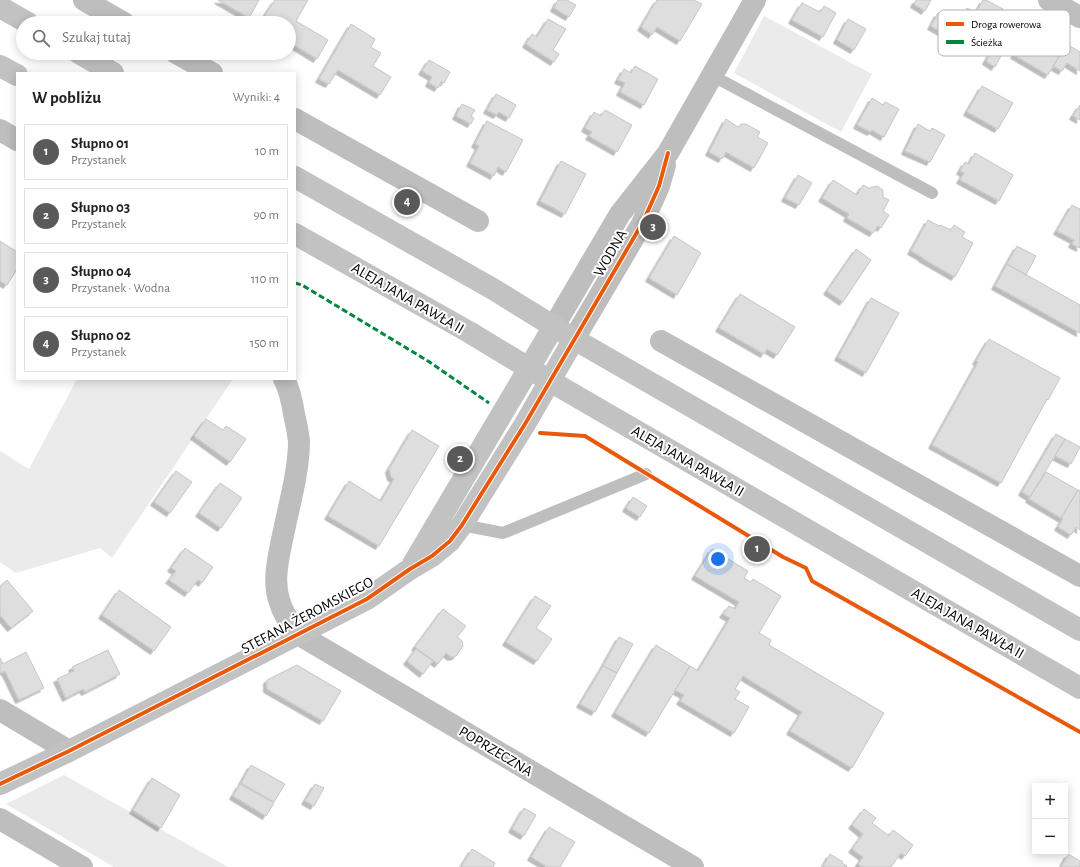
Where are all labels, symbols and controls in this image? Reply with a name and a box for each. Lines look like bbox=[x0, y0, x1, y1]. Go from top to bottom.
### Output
legend bbox=[938, 10, 1070, 56]
search box bbox=[16, 16, 296, 60]
text: Droga rowerowa bbox=[971, 19, 1041, 30]
icon: search bbox=[30, 27, 52, 49]
text: Szukaj tutaj bbox=[62, 30, 131, 45]
text: Ścieżka bbox=[971, 36, 1002, 48]
text: W pobliżu bbox=[32, 89, 101, 106]
text: Wyniki: 4 bbox=[233, 91, 280, 104]
text: Słupno 01 bbox=[71, 136, 129, 151]
text: 1 bbox=[44, 145, 48, 158]
text: 10 m bbox=[255, 145, 279, 158]
text: Przystanek bbox=[71, 154, 126, 167]
pin: 4 bbox=[394, 187, 420, 217]
text: Słupno 03 bbox=[71, 200, 130, 215]
text: 2 bbox=[43, 209, 49, 222]
text: 90 m bbox=[253, 209, 279, 222]
pin: 3 bbox=[640, 212, 666, 242]
text: Przystanek bbox=[71, 218, 126, 231]
street label: WODNA bbox=[591, 227, 630, 279]
street label: ALEJA JANA PAWŁA II bbox=[349, 260, 467, 337]
text: Słupno 04 bbox=[71, 264, 131, 279]
text: 3 bbox=[43, 273, 49, 286]
text: 110 m bbox=[251, 273, 279, 286]
text: Przystanek · Wodna bbox=[71, 282, 170, 295]
text: Słupno 02 bbox=[71, 328, 131, 343]
text: 4 bbox=[43, 337, 49, 350]
text: 150 m bbox=[250, 337, 279, 350]
text: Przystanek bbox=[71, 346, 126, 359]
street label: ALEJA JANA PAWŁA II bbox=[629, 423, 747, 500]
pin: 2 bbox=[447, 444, 473, 474]
pin: 1 bbox=[744, 534, 770, 564]
your location bbox=[708, 549, 728, 569]
street label: STEFANA ŻEROMSKIEGO bbox=[238, 573, 376, 657]
street label: ALEJA JANA PAWŁA II bbox=[909, 585, 1027, 662]
street label: POPRZECZNA bbox=[456, 724, 535, 779]
map controls bbox=[1032, 783, 1068, 855]
button: + bbox=[1032, 783, 1068, 819]
button: − bbox=[1032, 819, 1068, 855]

